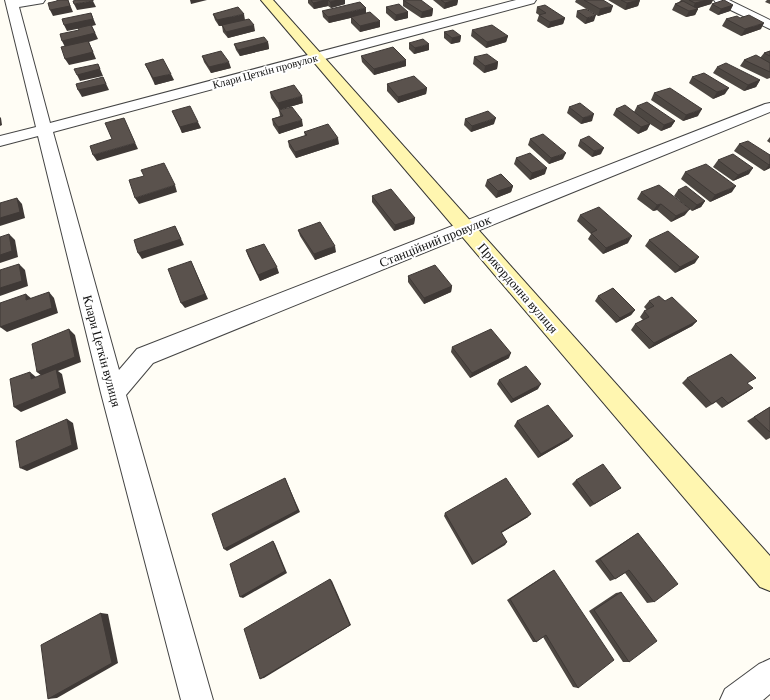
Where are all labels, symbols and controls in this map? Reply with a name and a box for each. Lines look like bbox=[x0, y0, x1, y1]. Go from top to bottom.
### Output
street label: Клари Цеткін провулок bbox=[211, 51, 319, 91]
street label: Станційний провулок bbox=[377, 212, 494, 270]
street label: Прикордонна вулиця bbox=[475, 240, 561, 336]
street label: Клари Цеткін вулиця bbox=[80, 294, 124, 408]

